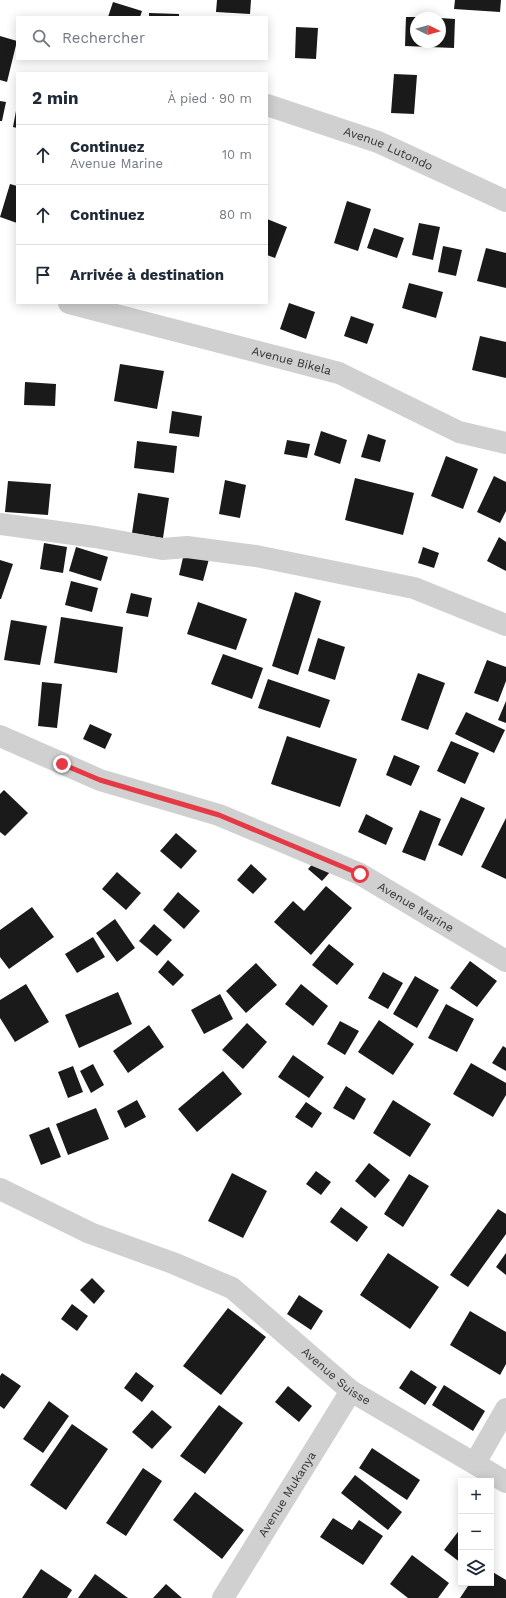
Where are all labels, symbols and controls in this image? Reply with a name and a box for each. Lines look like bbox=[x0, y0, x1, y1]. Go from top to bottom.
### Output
north arrow bbox=[410, 12, 446, 48]
search box bbox=[16, 16, 268, 60]
icon: search bbox=[30, 27, 52, 49]
text: Rechercher bbox=[62, 29, 145, 47]
text: 2 min bbox=[32, 88, 78, 108]
text: À pied · 90 m bbox=[168, 91, 252, 106]
street label: Avenue Lutondo bbox=[342, 124, 435, 173]
text: Continuez bbox=[70, 138, 144, 156]
icon: ahead bbox=[32, 144, 54, 166]
text: 10 m bbox=[222, 147, 252, 162]
text: Avenue Marine bbox=[70, 156, 163, 171]
icon: ahead bbox=[32, 204, 54, 226]
text: Continuez bbox=[70, 206, 144, 224]
text: 80 m bbox=[219, 207, 252, 222]
icon: arrive bbox=[32, 264, 54, 286]
text: Arrivée à destination bbox=[70, 266, 224, 284]
street label: Avenue Bikela bbox=[250, 344, 333, 378]
route end bbox=[53, 755, 71, 773]
route start bbox=[351, 865, 369, 883]
street label: Avenue Marine bbox=[375, 879, 456, 935]
street label: Avenue Suisse bbox=[299, 1344, 373, 1408]
street label: Avenue Mukanya bbox=[256, 1449, 319, 1539]
map controls bbox=[458, 1478, 494, 1586]
button: + bbox=[458, 1478, 494, 1514]
button: − bbox=[458, 1514, 494, 1550]
button: layers bbox=[458, 1550, 494, 1586]

